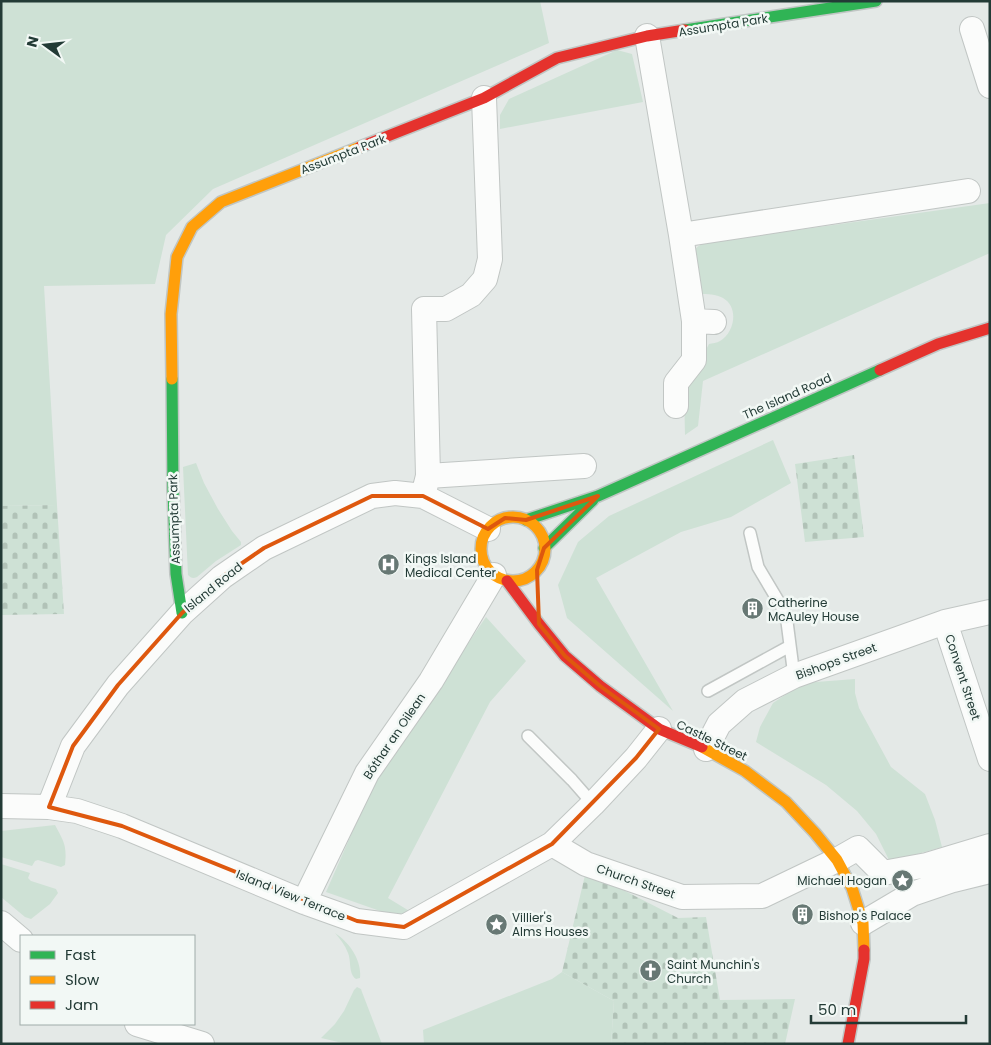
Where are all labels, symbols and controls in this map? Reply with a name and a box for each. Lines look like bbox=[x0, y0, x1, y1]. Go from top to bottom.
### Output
street label: Assumpta Park bbox=[677, 9, 770, 40]
north arrow bbox=[20, 20, 70, 70]
text: N bbox=[21, 34, 43, 49]
street label: Assumpta Park bbox=[298, 130, 389, 178]
street label: The Island Road bbox=[740, 369, 834, 423]
street label: Assumpta Park bbox=[164, 473, 184, 564]
place label: Kings Island Medical Center bbox=[405, 550, 497, 581]
hospital icon: Kings Island Medical Center bbox=[377, 553, 401, 577]
street label: Island Road bbox=[180, 558, 246, 616]
place label: Catherine McAuley House bbox=[768, 594, 859, 625]
building icon: Catherine McAuley House bbox=[740, 597, 764, 621]
street label: Convent Street bbox=[941, 632, 985, 722]
street label: Bishops Street bbox=[793, 639, 879, 683]
street label: Bóthar an Oilean bbox=[359, 690, 429, 782]
street label: Castle Street bbox=[674, 716, 750, 764]
street label: Church Street bbox=[594, 860, 678, 902]
street label: Island View Terrace bbox=[234, 865, 348, 925]
place icon: Michael Hogan bbox=[891, 868, 915, 892]
place label: Michael Hogan bbox=[797, 872, 887, 889]
building icon: Bishop's Palace bbox=[791, 903, 815, 927]
place label: Bishop's Palace bbox=[819, 907, 911, 924]
place label: Villier's Alms Houses bbox=[512, 909, 589, 940]
place icon: Villier's Alms Houses bbox=[484, 912, 508, 936]
legend bbox=[20, 935, 195, 1025]
text: Fast bbox=[65, 944, 96, 965]
place label: Saint Munchin's Church bbox=[667, 956, 760, 987]
church icon: Saint Munchin's Church bbox=[639, 959, 663, 983]
text: Slow bbox=[65, 969, 100, 990]
scale bar bbox=[811, 992, 966, 1024]
text: Jam bbox=[65, 994, 99, 1015]
text: 50 m bbox=[818, 999, 856, 1020]

